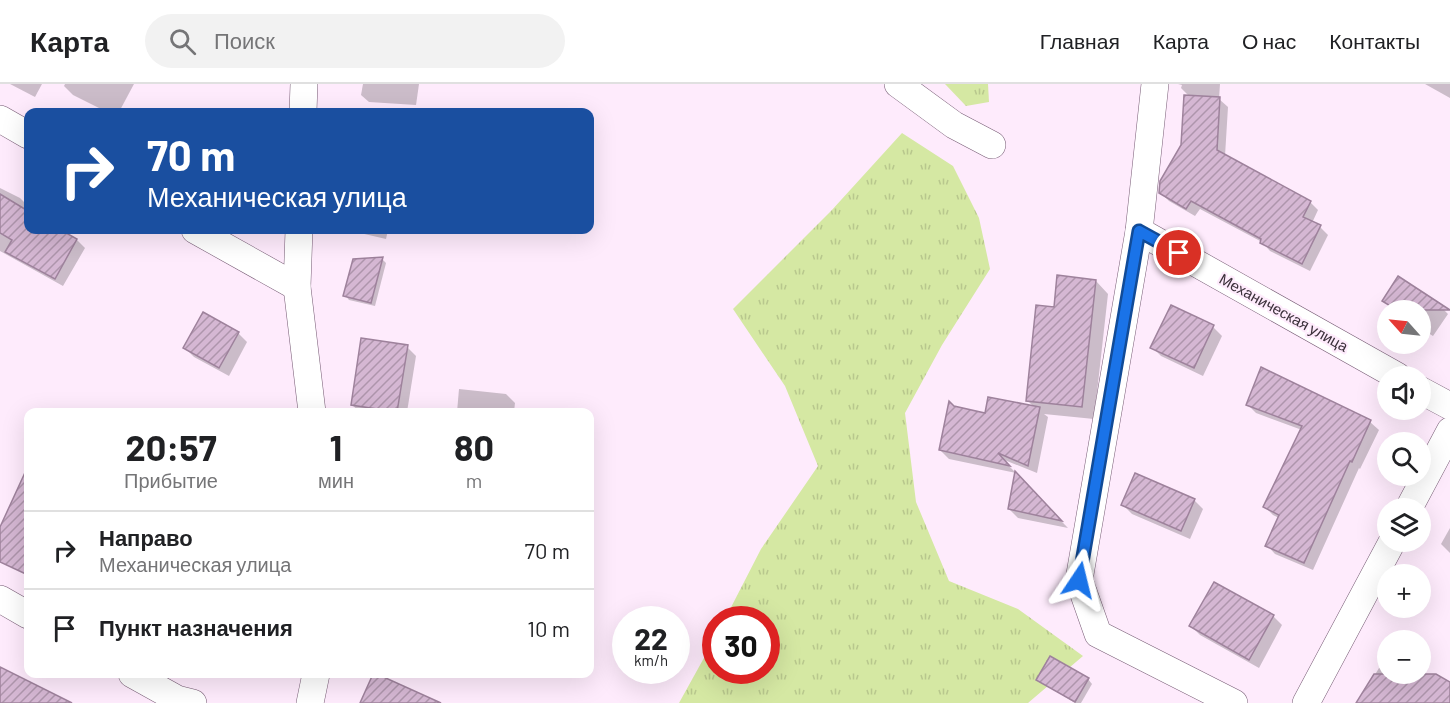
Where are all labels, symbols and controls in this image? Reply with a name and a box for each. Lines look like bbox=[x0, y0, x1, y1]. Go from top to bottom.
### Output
search box bbox=[145, 14, 565, 68]
text: Карта bbox=[30, 24, 109, 58]
icon: search bbox=[166, 25, 199, 58]
text: Поиск bbox=[214, 27, 275, 53]
text: Главная bbox=[1040, 28, 1120, 53]
text: Карта bbox=[1153, 28, 1209, 53]
text: О нас bbox=[1242, 28, 1296, 53]
text: Контакты bbox=[1329, 28, 1420, 53]
text: 70 m bbox=[147, 129, 235, 179]
icon: right bbox=[48, 132, 126, 210]
text: Механическая улица bbox=[147, 180, 407, 212]
pin bbox=[1153, 227, 1204, 278]
icon: arrive bbox=[1162, 236, 1195, 269]
street label: Механическая улица bbox=[1217, 269, 1352, 355]
north arrow bbox=[1377, 300, 1431, 354]
map controls bbox=[1377, 300, 1431, 684]
button: sound bbox=[1377, 366, 1431, 420]
text: 20:57 bbox=[125, 425, 217, 468]
text: 1 bbox=[330, 425, 342, 468]
text: 80 bbox=[454, 425, 494, 468]
button: search bbox=[1377, 432, 1431, 486]
text: Прибытие bbox=[124, 468, 218, 492]
text: мин bbox=[318, 468, 354, 492]
text: m bbox=[466, 468, 482, 492]
button: layers bbox=[1377, 498, 1431, 552]
text: Направо bbox=[99, 524, 193, 550]
icon: right bbox=[48, 534, 81, 567]
text: 70 m bbox=[525, 537, 570, 563]
position arrow bbox=[1047, 548, 1111, 612]
text: Механическая улица bbox=[99, 552, 291, 576]
button: + bbox=[1377, 564, 1431, 618]
speed limit sign: 30 bbox=[702, 606, 780, 684]
icon: arrive bbox=[48, 612, 81, 645]
text: Пункт назначения bbox=[99, 614, 293, 640]
text: 10 m bbox=[527, 615, 570, 641]
text: 22 bbox=[634, 620, 668, 656]
button: − bbox=[1377, 630, 1431, 684]
text: km/h bbox=[634, 651, 668, 669]

